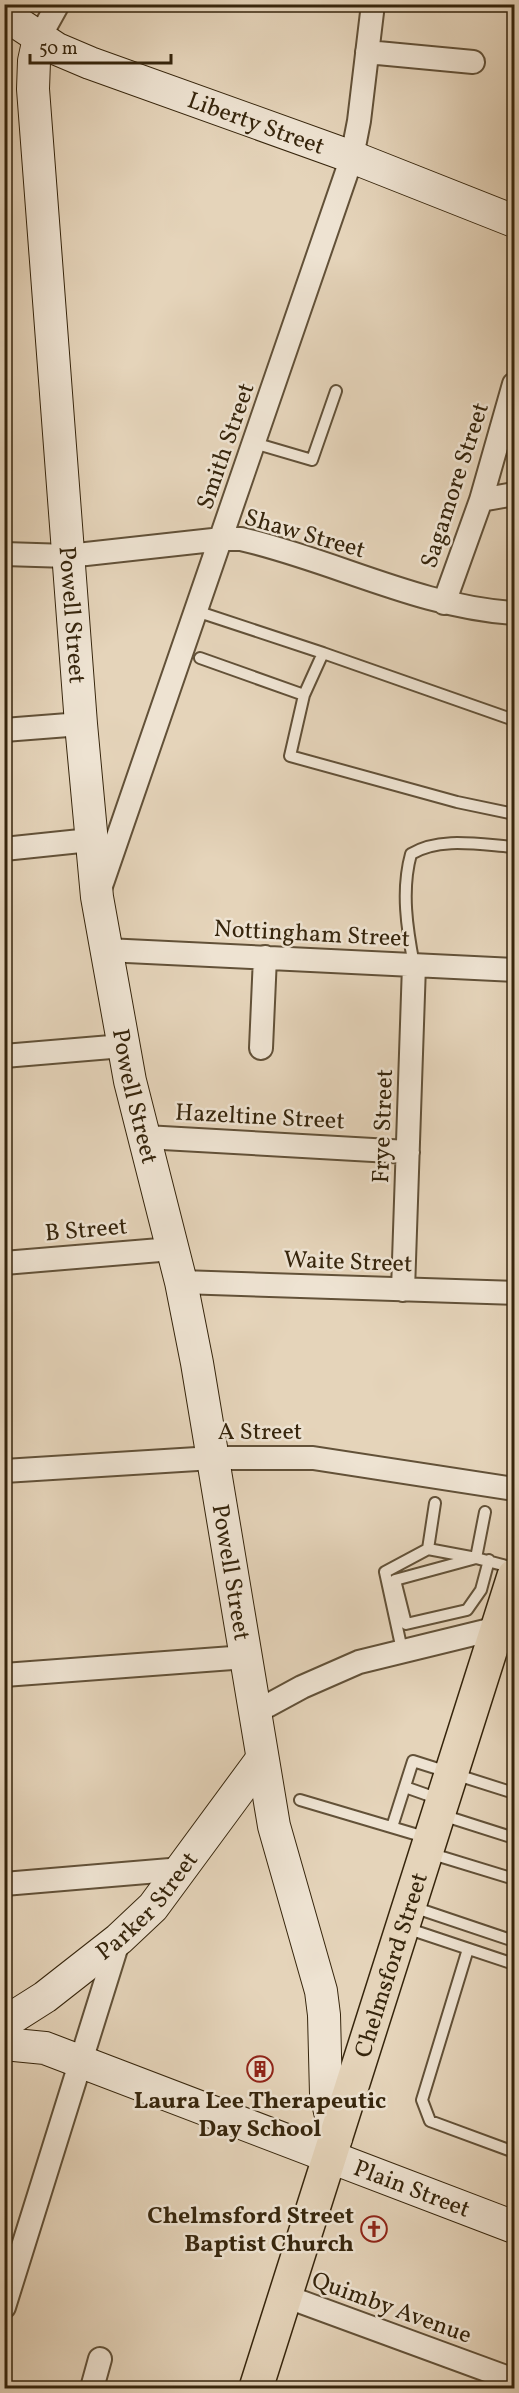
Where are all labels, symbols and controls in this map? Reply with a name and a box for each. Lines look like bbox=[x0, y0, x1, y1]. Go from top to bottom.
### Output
scale bar bbox=[30, 27, 171, 65]
text: 50 m bbox=[39, 37, 78, 62]
street label: Liberty Street bbox=[182, 84, 329, 165]
street label: Smith Street bbox=[189, 379, 264, 515]
street label: Sagamore Street bbox=[413, 398, 499, 573]
street label: Shaw Street bbox=[240, 501, 369, 568]
street label: Powell Street bbox=[49, 545, 93, 685]
street label: Nottingham Street bbox=[213, 913, 411, 957]
street label: Powell Street bbox=[102, 1026, 165, 1168]
street label: Frye Street bbox=[365, 1068, 403, 1184]
street label: Hazeltine Street bbox=[174, 1097, 345, 1139]
street label: B Street bbox=[44, 1210, 129, 1252]
street label: Waite Street bbox=[283, 1244, 413, 1282]
street label: A Street bbox=[218, 1416, 302, 1450]
street label: Powell Street bbox=[202, 1502, 258, 1643]
street label: Parker Street bbox=[90, 1845, 207, 1970]
street label: Chelmsford Street bbox=[347, 1869, 438, 2062]
building icon: Laura Lee Therapeutic Day School bbox=[245, 2054, 275, 2084]
place label: Laura Lee Therapeutic Day School bbox=[134, 2085, 386, 2147]
street label: Plain Street bbox=[348, 2152, 475, 2228]
place label: Chelmsford Street Baptist Church bbox=[147, 2200, 354, 2262]
church icon: Chelmsford Street Baptist Church bbox=[359, 2214, 389, 2244]
street label: Quimby Avenue bbox=[307, 2264, 476, 2354]

